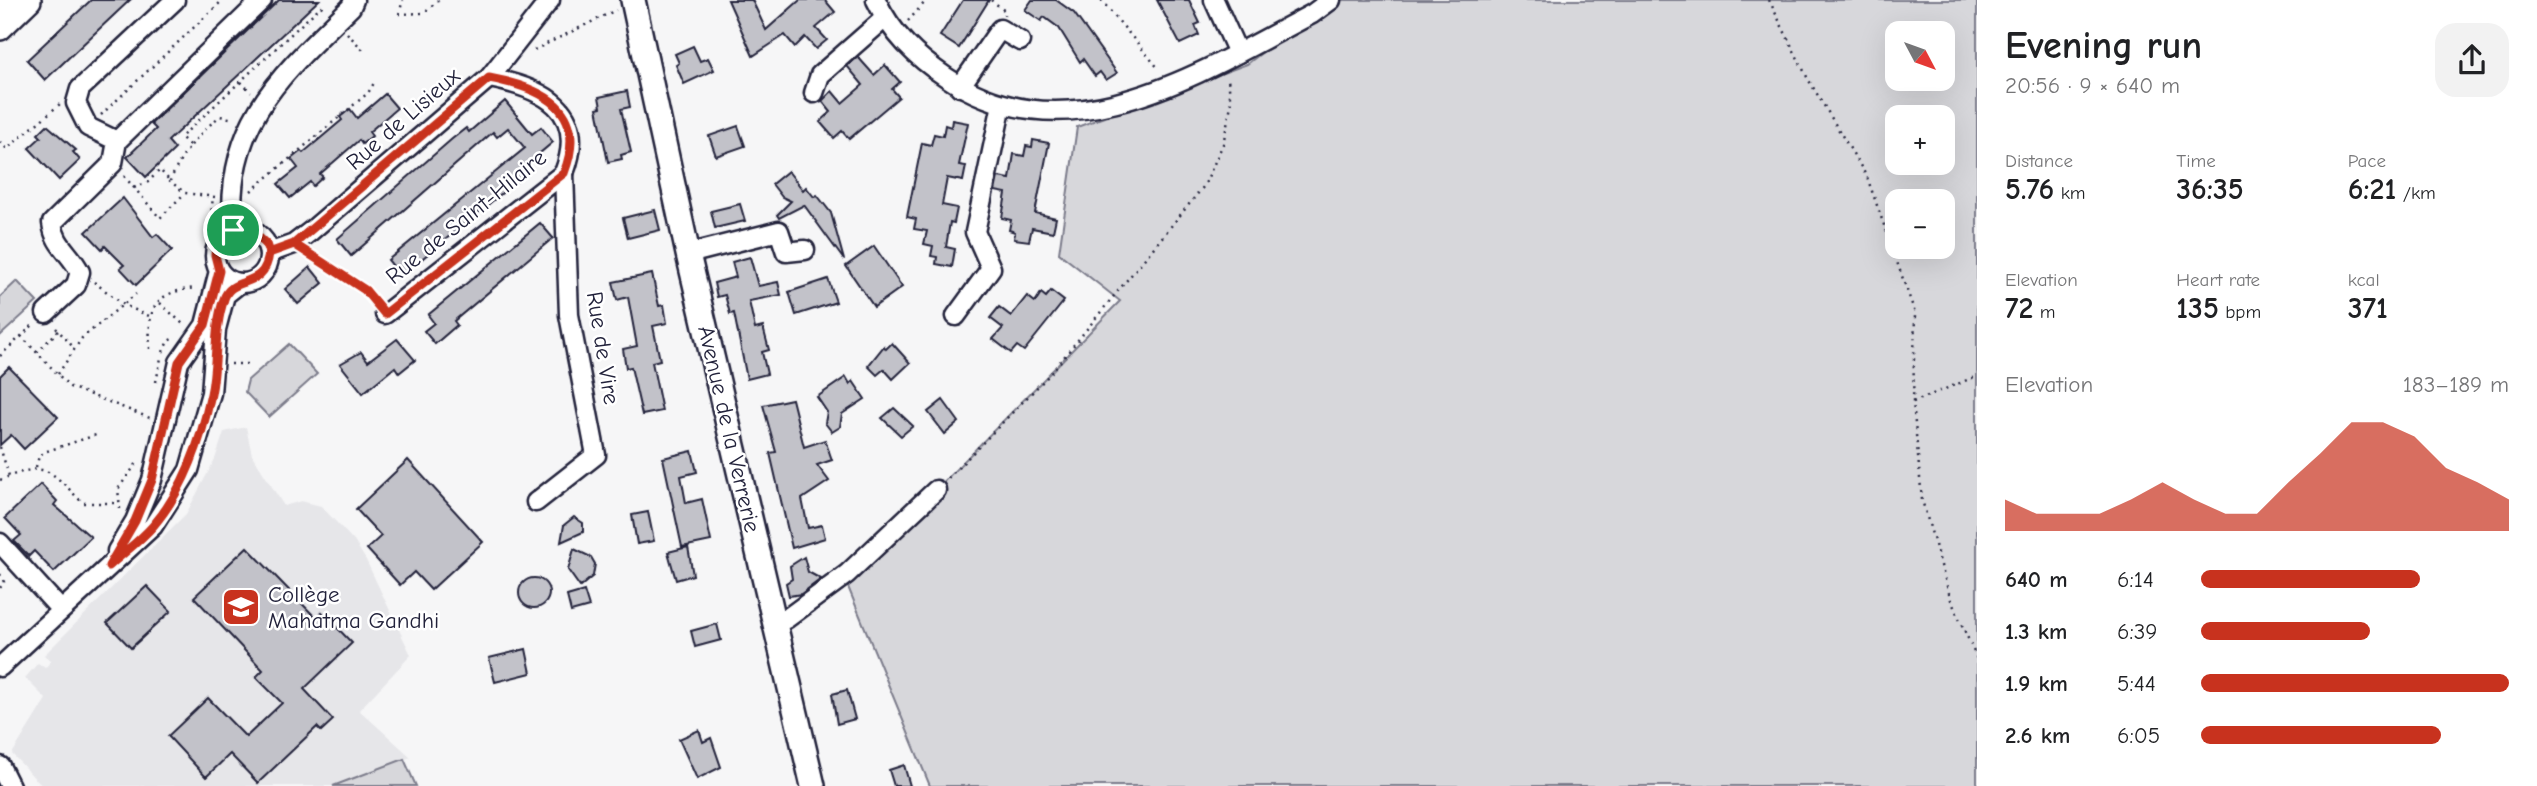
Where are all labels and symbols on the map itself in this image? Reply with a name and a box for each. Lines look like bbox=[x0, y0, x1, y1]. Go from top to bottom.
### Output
north arrow bbox=[1885, 21, 1955, 91]
street label: Rue de Lisieux bbox=[341, 62, 465, 176]
street label: Rue de Saint-Hilaire bbox=[380, 144, 552, 290]
pin bbox=[203, 200, 263, 260]
street label: Rue de Vire bbox=[581, 290, 625, 406]
street label: Avenue de la Verrerie bbox=[692, 323, 766, 535]
place label: Collège Mahatma Gandhi bbox=[268, 581, 439, 634]
school or university icon: Collège Mahatma Gandhi bbox=[220, 586, 262, 628]

